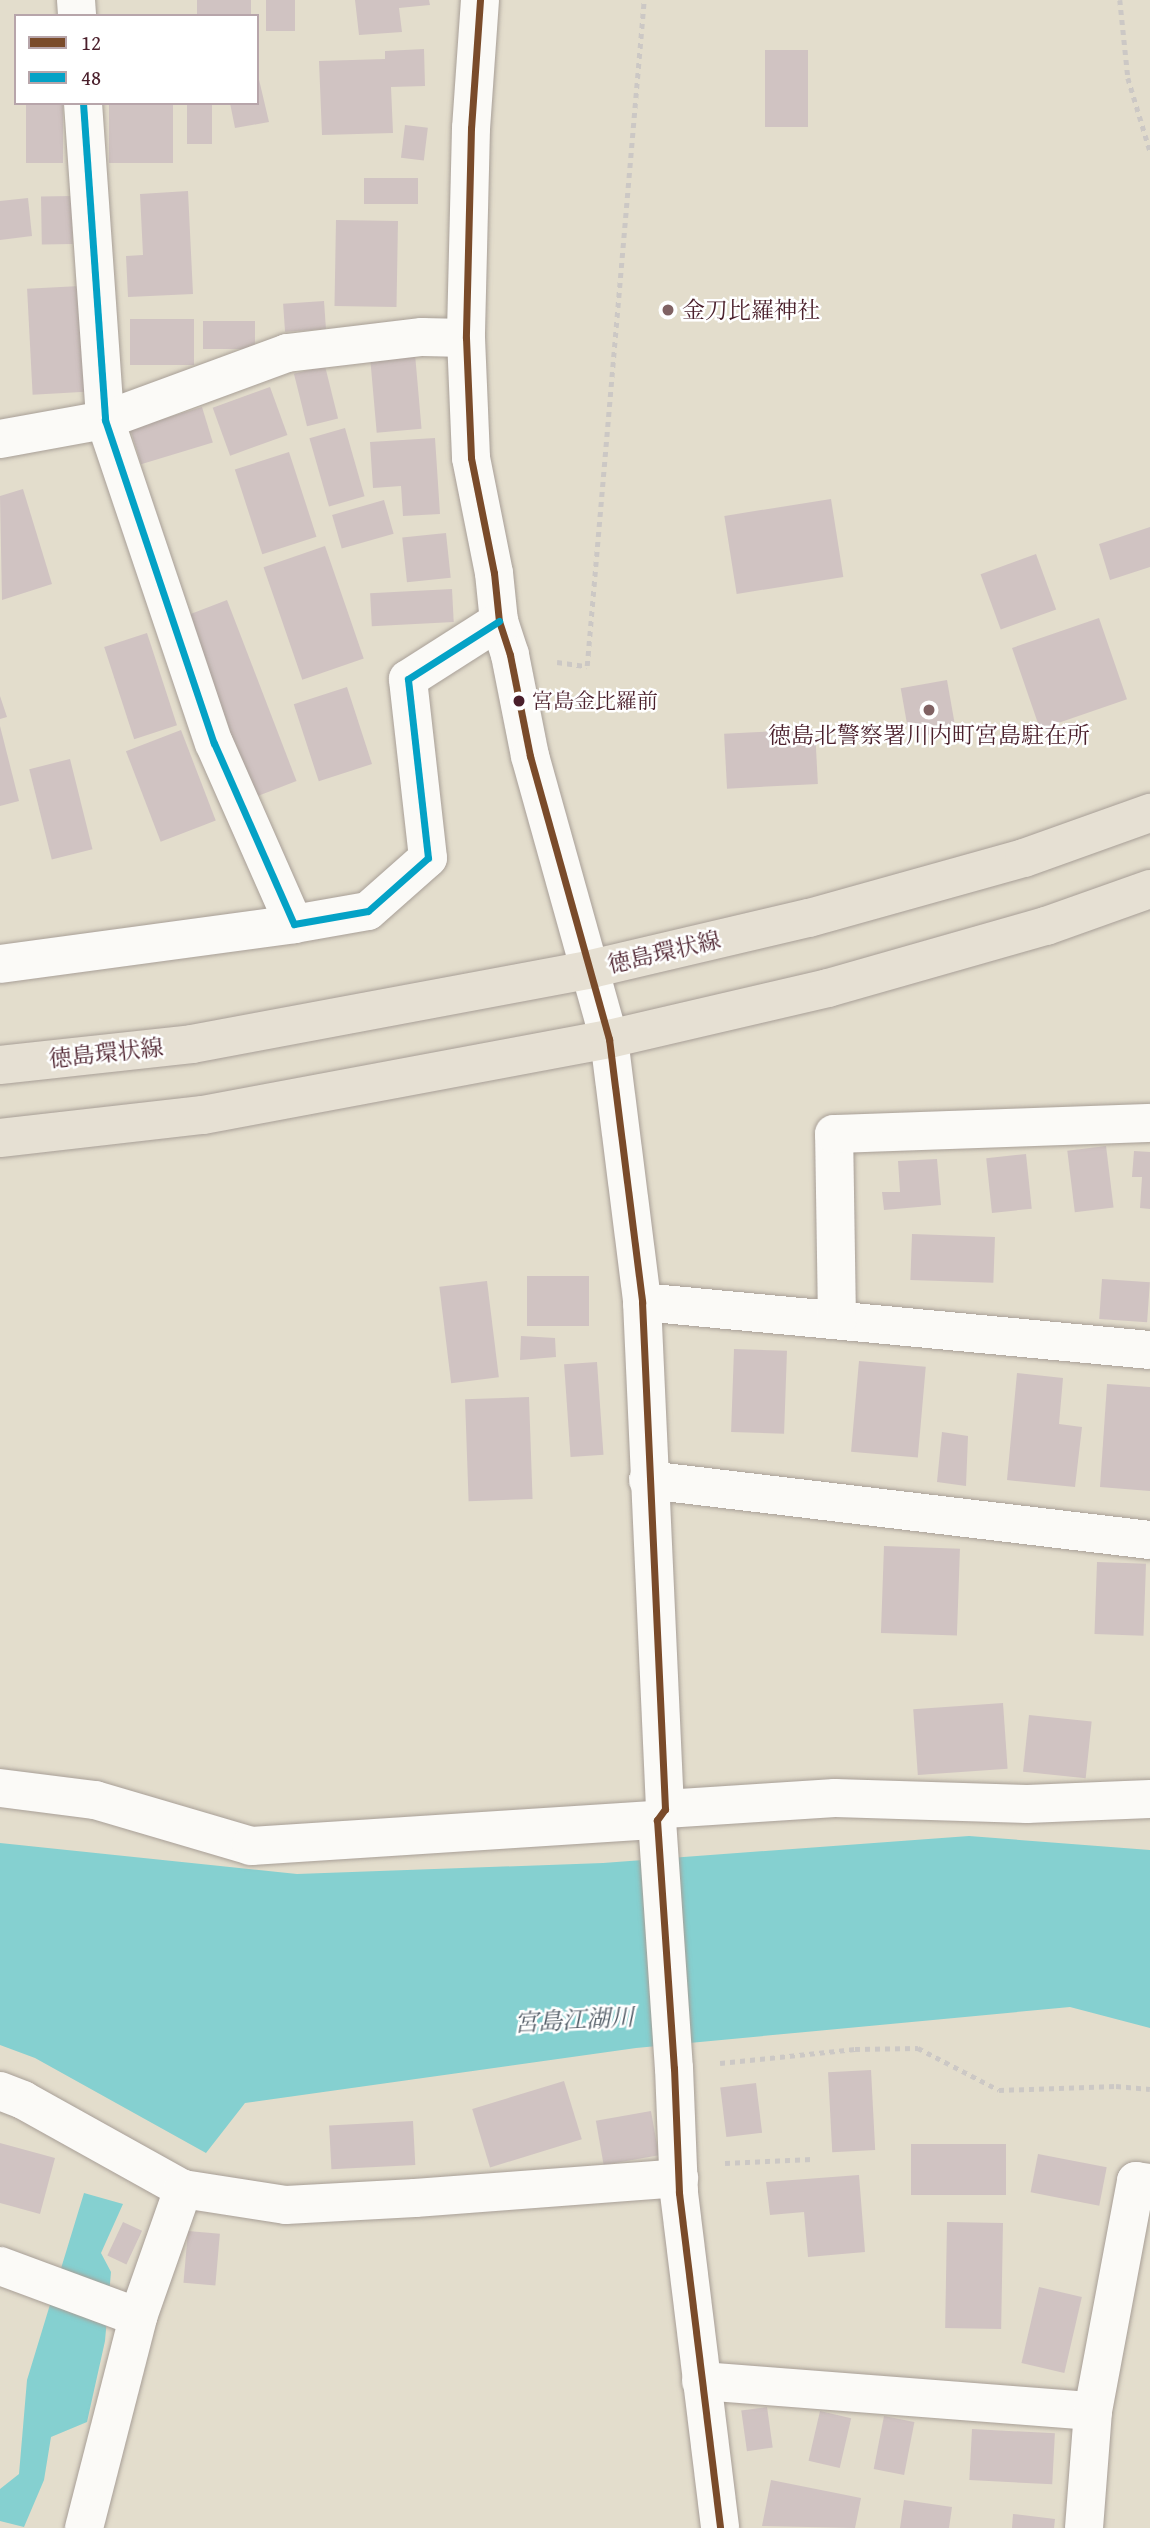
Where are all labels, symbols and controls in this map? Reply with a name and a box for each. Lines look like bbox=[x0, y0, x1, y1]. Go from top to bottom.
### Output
legend bbox=[14, 14, 259, 105]
text: 12 bbox=[81, 27, 101, 58]
text: 48 bbox=[81, 62, 101, 93]
place label: 金刀比羅神社 bbox=[682, 296, 820, 324]
marker: 金刀比羅神社 bbox=[660, 302, 676, 318]
place label: 宮島金比羅前 bbox=[532, 688, 658, 714]
marker: 宮島金比羅前 bbox=[512, 694, 526, 708]
marker: 徳島北警察署川内町宮島駐在所 bbox=[921, 702, 937, 718]
place label: 徳島北警察署川内町宮島駐在所 bbox=[768, 721, 1090, 749]
street label: 徳島環状線 bbox=[605, 926, 723, 978]
street label: 徳島環状線 bbox=[47, 1033, 165, 1073]
water label: 宮島江湖川 bbox=[513, 2002, 635, 2038]

